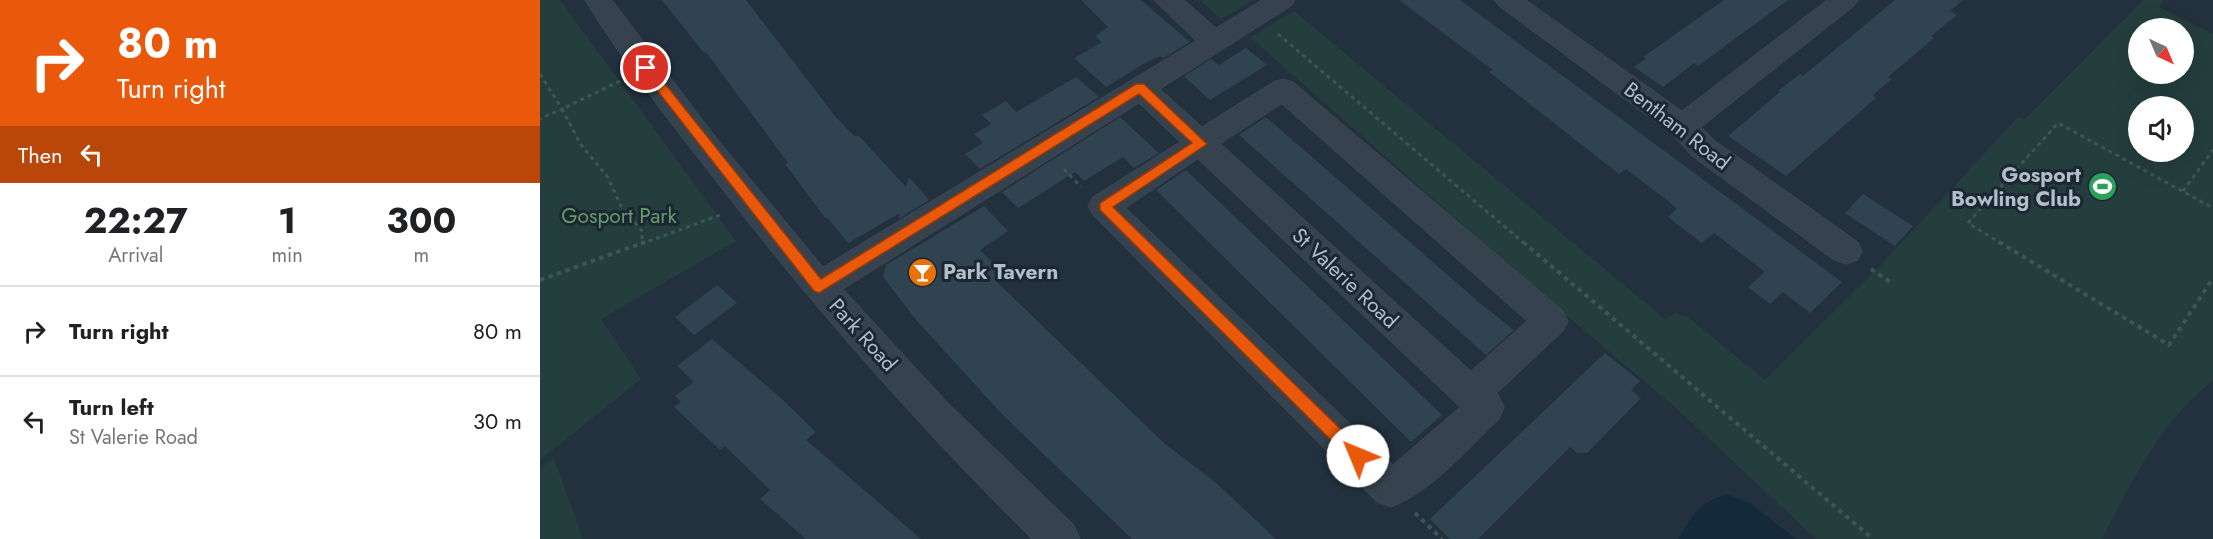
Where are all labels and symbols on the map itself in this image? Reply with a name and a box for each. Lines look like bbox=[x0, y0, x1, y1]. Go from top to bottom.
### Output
north arrow bbox=[2128, 18, 2194, 84]
pin bbox=[620, 42, 671, 93]
street label: Bentham Road bbox=[1617, 75, 1737, 177]
place label: Gosport Bowling Club bbox=[1951, 160, 2081, 214]
sports icon: Gosport Bowling Club bbox=[2086, 171, 2118, 203]
park label: Gosport Park bbox=[561, 201, 678, 231]
street label: St Valerie Road bbox=[1285, 221, 1405, 335]
bar icon: Park Tavern bbox=[906, 256, 938, 288]
place label: Park Tavern bbox=[943, 257, 1058, 287]
street label: Park Road bbox=[822, 292, 904, 378]
position arrow bbox=[1326, 424, 1390, 488]

